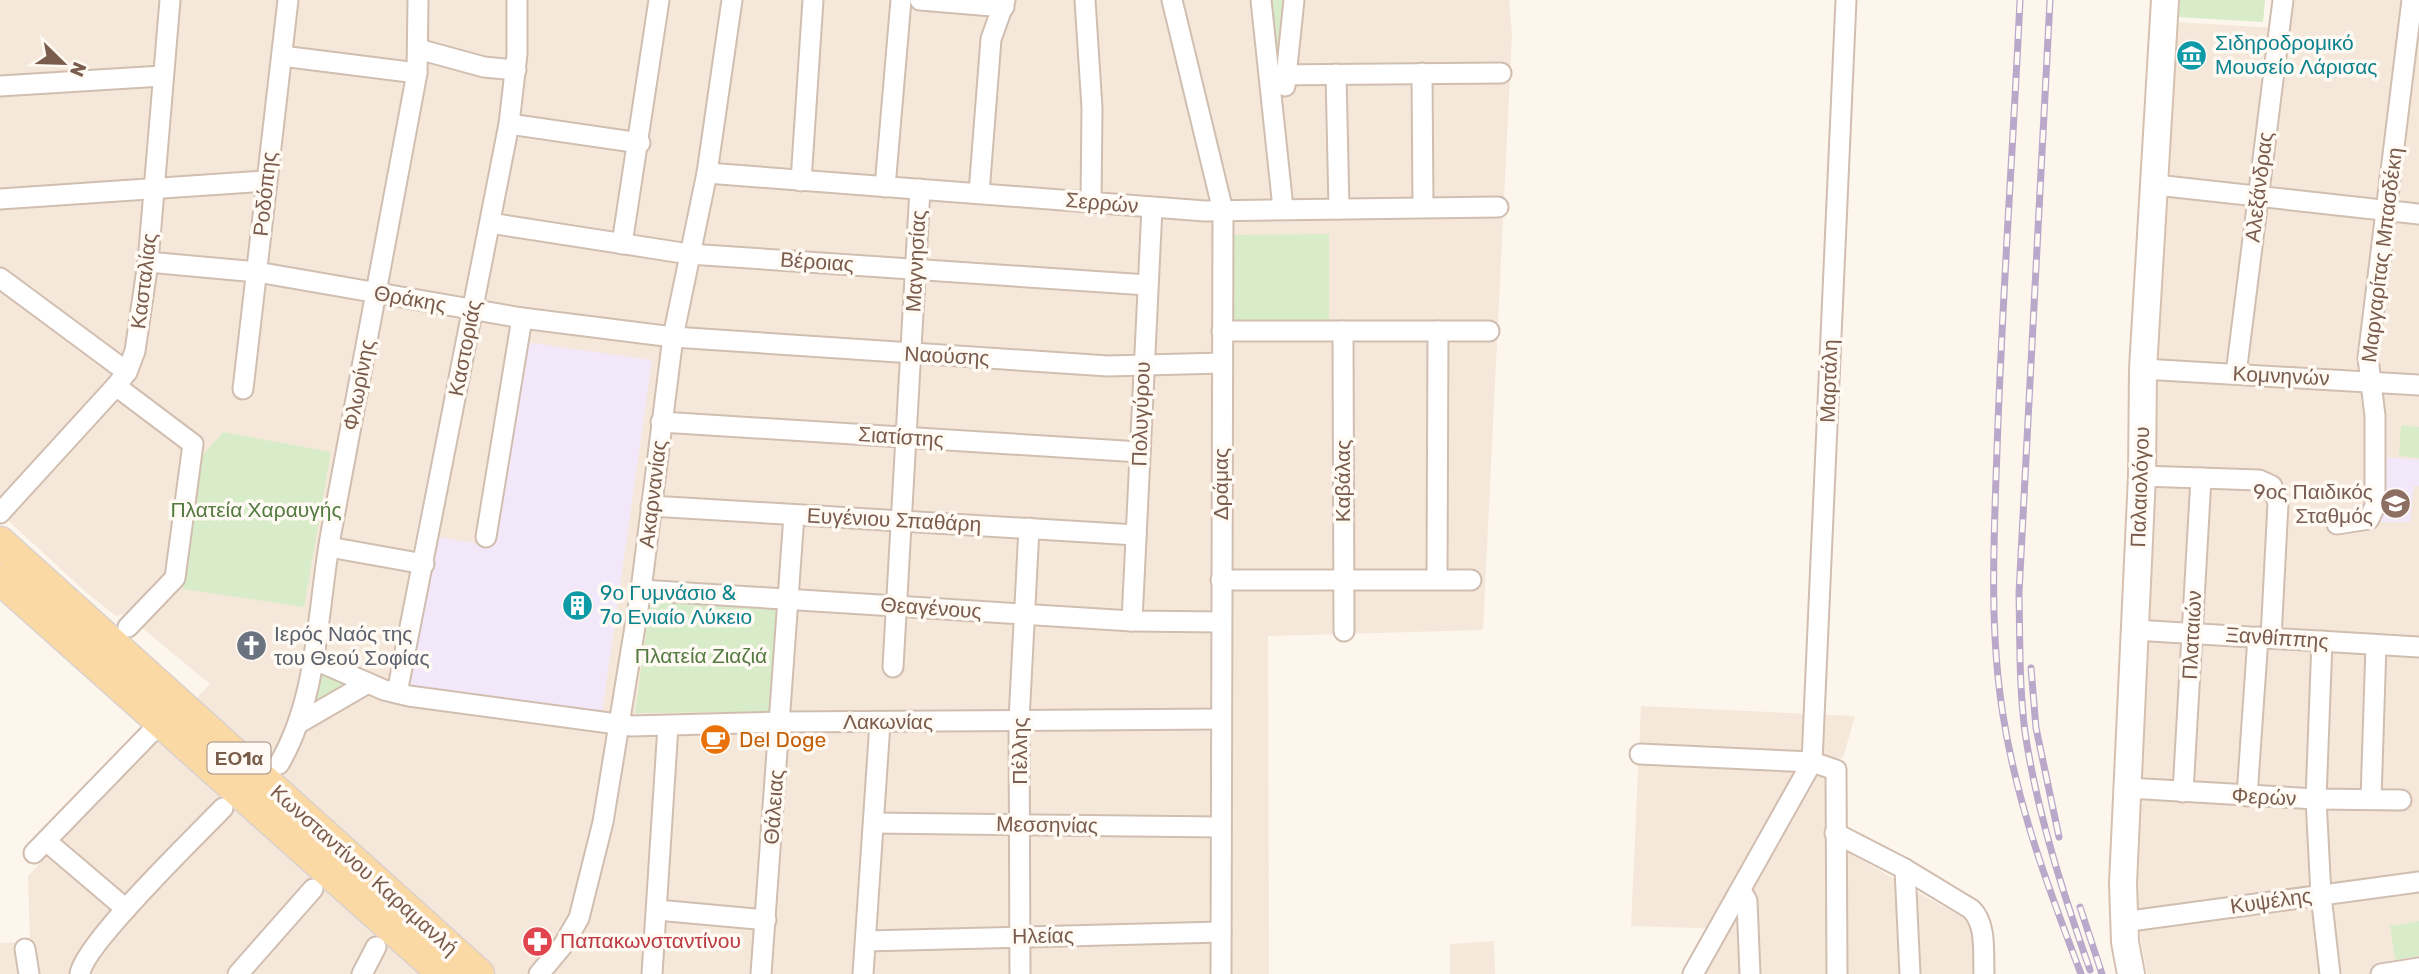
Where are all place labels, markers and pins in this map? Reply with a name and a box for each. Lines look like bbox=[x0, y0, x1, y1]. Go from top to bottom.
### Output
place label: Σιδηροδρομικό Μουσείο Λάρισας bbox=[2215, 30, 2377, 79]
museum icon: Σιδηροδρομικό Μουσείο Λάρισας bbox=[2175, 38, 2209, 72]
place label: 9ος Παιδικός Σταθμός bbox=[2253, 479, 2373, 528]
school or university icon: 9ος Παιδικός Σταθμός bbox=[2379, 487, 2413, 521]
place label: 9ο Γυμνάσιο & 7ο Ενιαίο Λύκειο bbox=[600, 580, 752, 629]
building icon: 9ο Γυμνάσιο & 7ο Ενιαίο Λύκειο bbox=[560, 588, 594, 622]
place label: Ιερός Ναός της του Θεού Σοφίας bbox=[274, 621, 430, 670]
church icon: Ιερός Ναός της του Θεού Σοφίας bbox=[234, 629, 268, 663]
cafe icon: Del Doge bbox=[699, 723, 733, 757]
place label: Del Doge bbox=[739, 727, 826, 752]
pharmacy icon: Παπακωνσταντίνου bbox=[520, 924, 554, 958]
place label: Παπακωνσταντίνου bbox=[560, 928, 741, 953]

